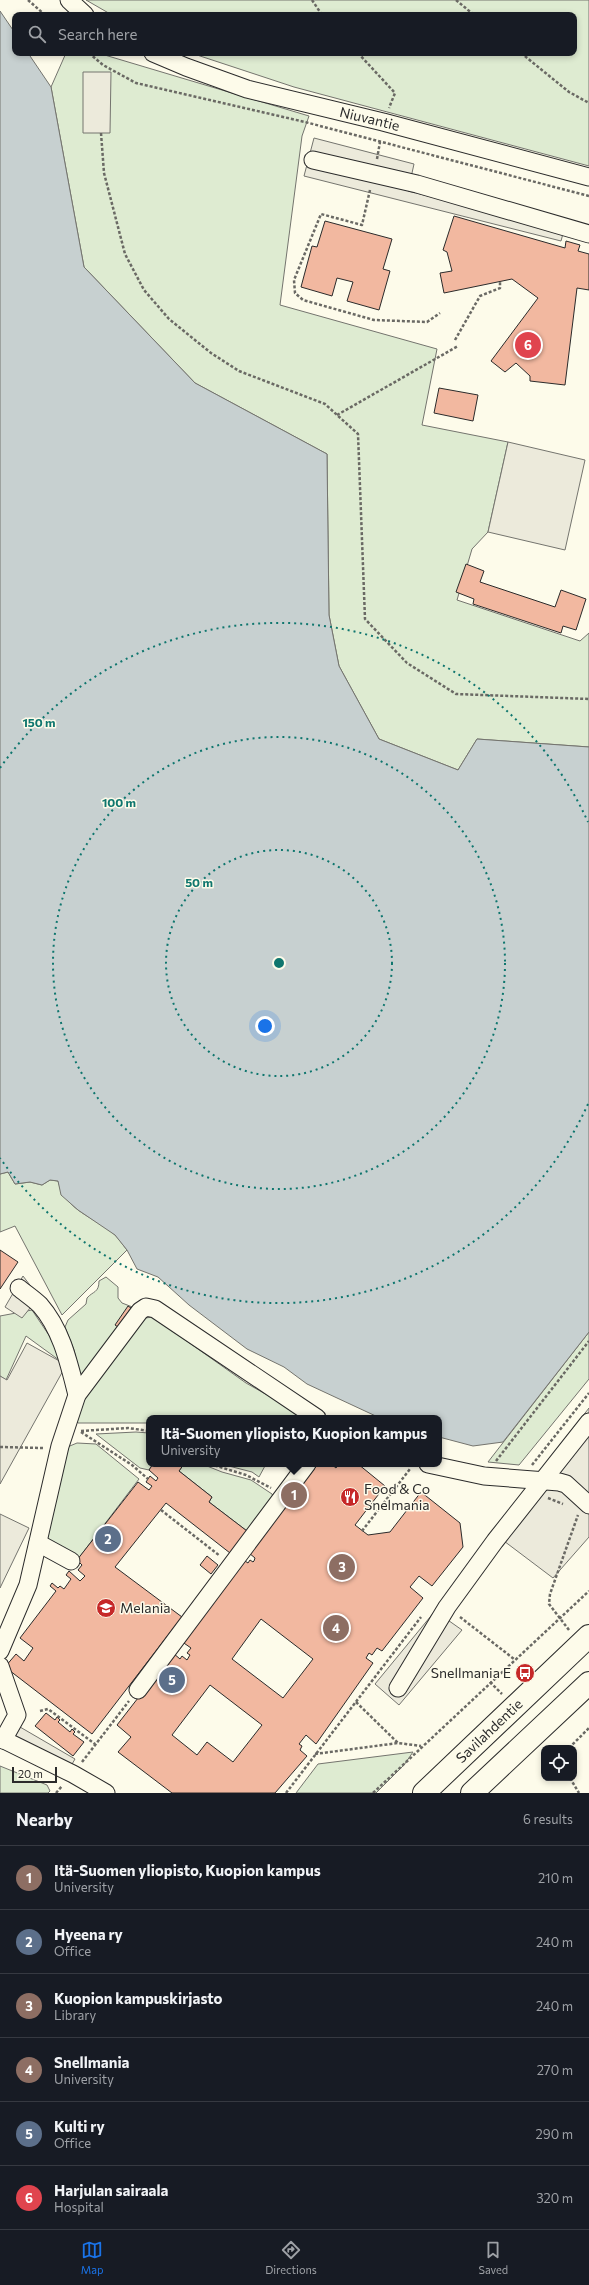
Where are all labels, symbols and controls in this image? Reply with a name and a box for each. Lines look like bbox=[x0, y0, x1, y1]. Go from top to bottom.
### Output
search box bbox=[12, 12, 577, 56]
icon: search bbox=[26, 23, 48, 45]
text: Search here bbox=[58, 25, 137, 43]
street label: Niuvantie bbox=[338, 103, 402, 134]
pin: 6 bbox=[515, 330, 541, 360]
text: 150 m bbox=[22, 715, 56, 729]
text: 100 m bbox=[102, 795, 136, 809]
text: 50 m bbox=[185, 875, 213, 889]
centre of rings bbox=[272, 956, 286, 970]
your location bbox=[255, 1016, 275, 1036]
popup bbox=[146, 1415, 442, 1467]
text: Itä-Suomen yliopisto, Kuopion kampus bbox=[161, 1424, 427, 1442]
text: University bbox=[161, 1442, 221, 1458]
pin: 1 bbox=[281, 1480, 307, 1510]
place label: Food & Co Snelmania bbox=[364, 1480, 430, 1513]
restaurant icon: Food & Co Snelmania bbox=[339, 1486, 361, 1508]
pin: 2 bbox=[95, 1524, 121, 1554]
pin: 3 bbox=[329, 1552, 355, 1582]
school or university icon: Melania bbox=[95, 1597, 117, 1619]
place label: Melania bbox=[120, 1599, 171, 1616]
pin: 4 bbox=[323, 1613, 349, 1643]
bus stop icon: Snellmania E bbox=[514, 1662, 536, 1684]
place label: Snellmania E bbox=[431, 1664, 511, 1681]
pin: 5 bbox=[159, 1665, 185, 1695]
street label: Savilahdentie bbox=[452, 1695, 526, 1766]
map controls bbox=[541, 1745, 577, 1781]
button: locate bbox=[541, 1745, 577, 1781]
scale bar bbox=[12, 1765, 57, 1784]
text: 20 m bbox=[18, 1767, 43, 1780]
text: Nearby bbox=[16, 1809, 73, 1830]
text: 6 results bbox=[523, 1811, 573, 1827]
text: Itä-Suomen yliopisto, Kuopion kampus bbox=[54, 1861, 321, 1879]
text: 1 bbox=[26, 1870, 32, 1886]
text: 210 m bbox=[538, 1870, 573, 1886]
text: University bbox=[54, 1879, 114, 1895]
text: Hyeena ry bbox=[54, 1925, 123, 1943]
text: 2 bbox=[25, 1934, 33, 1950]
text: 240 m bbox=[536, 1934, 573, 1950]
text: Office bbox=[54, 1943, 91, 1959]
text: Kuopion kampuskirjasto bbox=[54, 1989, 223, 2007]
text: 3 bbox=[25, 1998, 33, 2014]
text: 240 m bbox=[536, 1998, 573, 2014]
text: Library bbox=[54, 2007, 96, 2023]
text: Snellmania bbox=[54, 2053, 130, 2071]
text: 4 bbox=[25, 2062, 33, 2078]
text: 270 m bbox=[537, 2062, 573, 2078]
text: University bbox=[54, 2071, 114, 2087]
text: Kulti ry bbox=[54, 2117, 105, 2135]
text: 5 bbox=[25, 2126, 33, 2142]
text: 290 m bbox=[536, 2126, 573, 2142]
text: Office bbox=[54, 2135, 91, 2151]
text: Harjulan sairaala bbox=[54, 2181, 169, 2199]
text: 6 bbox=[25, 2190, 33, 2206]
text: 320 m bbox=[536, 2190, 573, 2206]
text: Hospital bbox=[54, 2199, 104, 2215]
tab: Map bbox=[81, 2239, 104, 2276]
tab: Directions bbox=[265, 2239, 317, 2276]
tab: Saved bbox=[478, 2239, 508, 2276]

